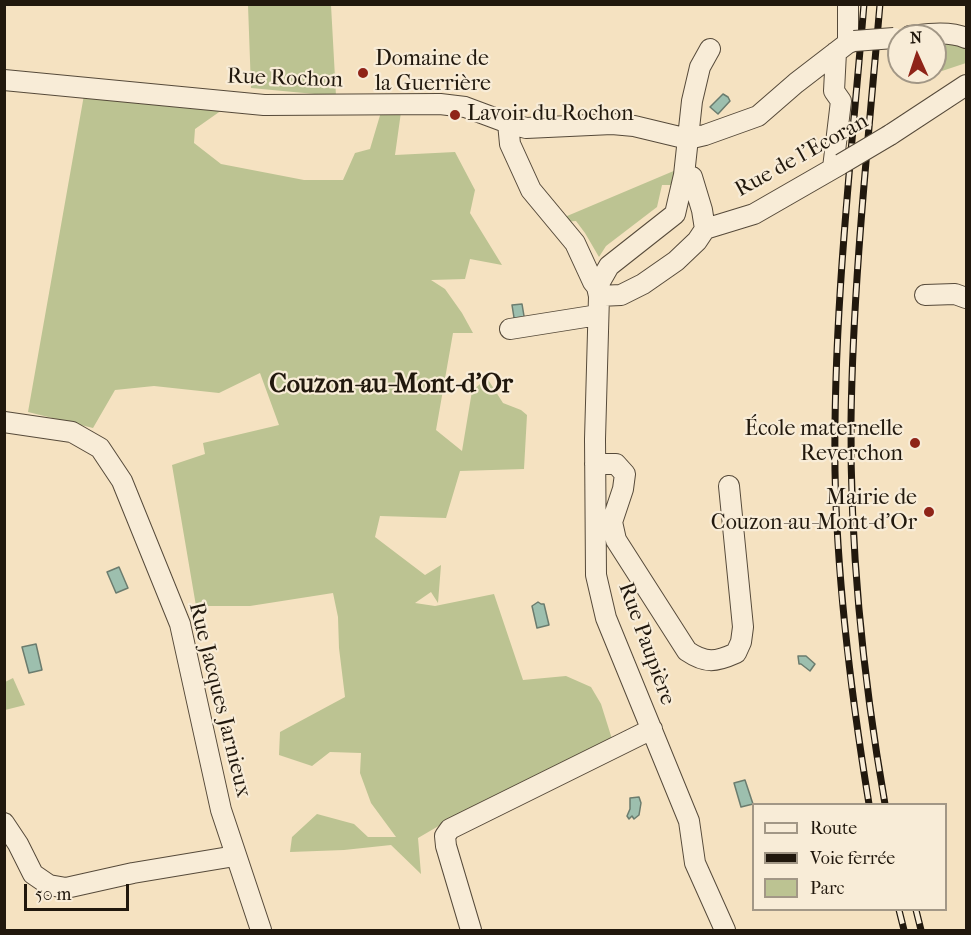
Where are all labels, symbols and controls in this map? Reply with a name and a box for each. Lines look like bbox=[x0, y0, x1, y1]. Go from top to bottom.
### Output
north arrow bbox=[887, 24, 947, 84]
text: N bbox=[910, 28, 923, 47]
place label: Domaine de la Guerrière bbox=[375, 47, 491, 98]
street label: Rue Rochon bbox=[227, 64, 343, 94]
marker: Domaine de la Guerrière bbox=[356, 66, 370, 80]
place label: Lavoir du Rochon bbox=[467, 102, 634, 128]
marker: Lavoir du Rochon bbox=[448, 108, 462, 122]
street label: Rue de l'Ecoran bbox=[731, 108, 873, 204]
district label: Couzon-au-Mont-d'Or bbox=[269, 370, 513, 402]
place label: École maternelle Reverchon bbox=[744, 417, 903, 469]
marker: École maternelle Reverchon bbox=[908, 436, 922, 450]
place label: Mairie de Couzon-au-Mont-d'Or bbox=[711, 486, 917, 538]
marker: Mairie de Couzon-au-Mont-d'Or bbox=[922, 505, 936, 519]
street label: Rue Paupière bbox=[612, 579, 680, 709]
street label: Rue Jacques Jarnieux bbox=[182, 600, 256, 800]
legend bbox=[752, 803, 947, 911]
text: Route bbox=[810, 818, 857, 839]
text: Voie ferrée bbox=[810, 848, 895, 869]
scale bar bbox=[27, 872, 132, 910]
text: Parc bbox=[810, 878, 845, 899]
text: 50 m bbox=[35, 884, 71, 905]

